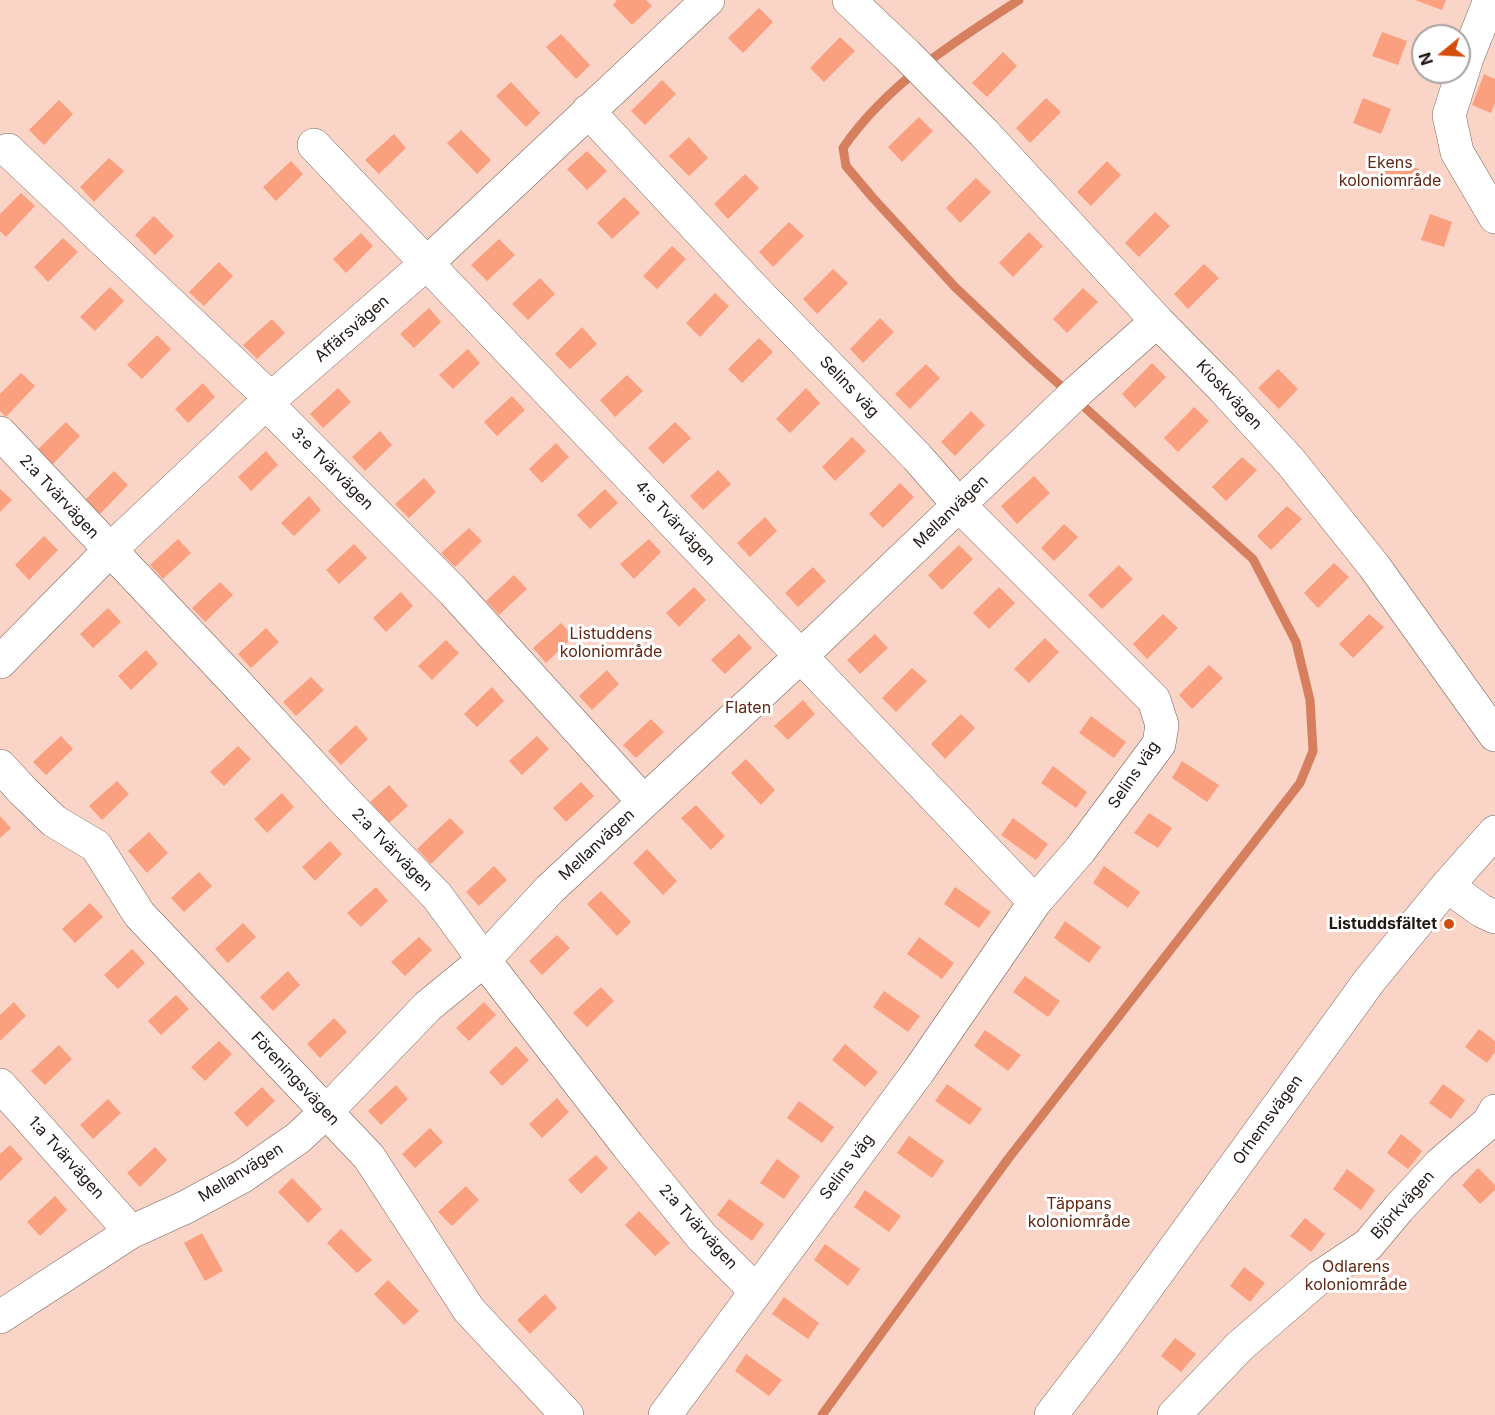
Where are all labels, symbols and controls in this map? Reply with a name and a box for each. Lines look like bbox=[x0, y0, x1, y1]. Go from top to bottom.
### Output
north arrow bbox=[1411, 24, 1471, 84]
text: N bbox=[1414, 50, 1437, 68]
park label: Ekens koloniområde bbox=[1339, 153, 1441, 191]
street label: Affärsvägen bbox=[311, 292, 393, 366]
street label: Selins väg bbox=[815, 352, 883, 422]
street label: Kioskvägen bbox=[1192, 356, 1266, 434]
street label: 3:e Tvärvägen bbox=[287, 424, 377, 514]
street label: 2:a Tvärvägen bbox=[15, 451, 103, 543]
street label: Mellanvägen bbox=[910, 472, 992, 552]
street label: 4:e Tvärvägen bbox=[631, 477, 719, 569]
park label: Listuddens koloniområde bbox=[560, 624, 662, 662]
park label: Flaten bbox=[725, 698, 771, 718]
street label: Selins väg bbox=[1104, 738, 1164, 812]
street label: 2:a Tvärvägen bbox=[348, 805, 436, 895]
street label: Mellanvägen bbox=[555, 805, 639, 885]
place label: Listuddsfältet bbox=[1329, 914, 1437, 934]
marker: Listuddsfältet bbox=[1442, 917, 1456, 931]
street label: Föreningsvägen bbox=[247, 1028, 343, 1130]
street label: Orhemsvägen bbox=[1229, 1071, 1307, 1169]
street label: 1:a Tvärvägen bbox=[24, 1113, 108, 1203]
street label: Selins väg bbox=[816, 1130, 878, 1204]
street label: Mellanvägen bbox=[195, 1139, 287, 1207]
street label: Björkvägen bbox=[1367, 1167, 1439, 1243]
street label: 2:a Tvärvägen bbox=[655, 1181, 741, 1273]
park label: Täppans koloniområde bbox=[1028, 1194, 1130, 1232]
park label: Odlarens koloniområde bbox=[1305, 1257, 1407, 1295]

